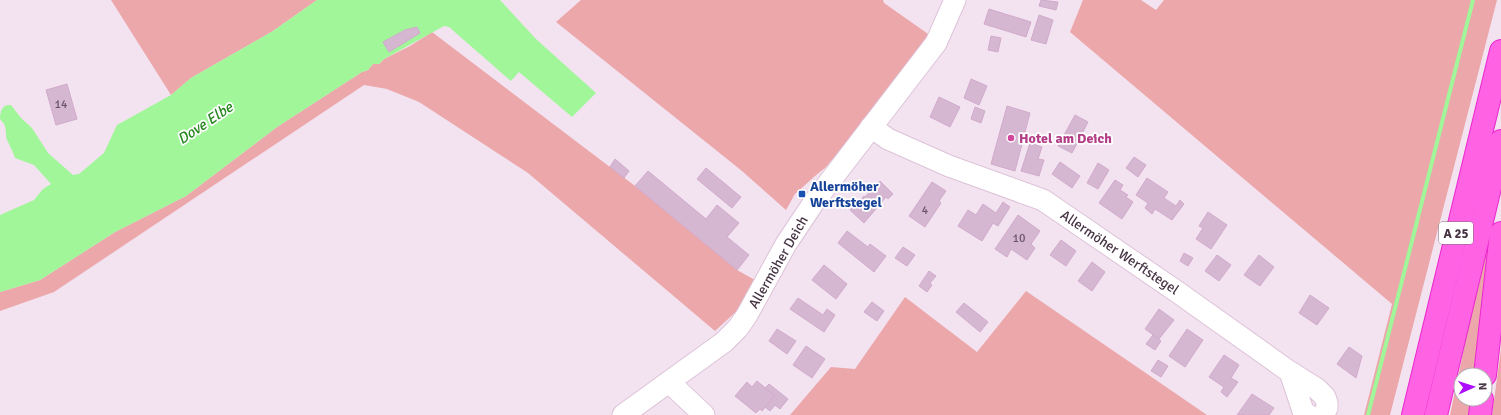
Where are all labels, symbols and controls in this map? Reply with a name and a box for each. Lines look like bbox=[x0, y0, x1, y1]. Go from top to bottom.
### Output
house number: 14 bbox=[55, 97, 68, 112]
water label: Dove Elbe bbox=[174, 97, 237, 148]
place label: Hotel am Deich bbox=[1019, 130, 1112, 147]
marker: Hotel am Deich bbox=[1006, 133, 1016, 143]
place label: Allermöher Werftstegel bbox=[810, 178, 883, 211]
marker: Allermöher Werftstegel bbox=[797, 189, 807, 199]
house number: 4 bbox=[922, 203, 929, 218]
street label: Allermöher Werftstegel bbox=[1057, 206, 1182, 298]
street label: Allermöher Deich bbox=[745, 213, 812, 311]
road number: A 25 bbox=[1439, 222, 1473, 244]
house number: 10 bbox=[1013, 231, 1025, 246]
north arrow bbox=[1453, 367, 1493, 407]
text: N bbox=[1476, 382, 1489, 391]

